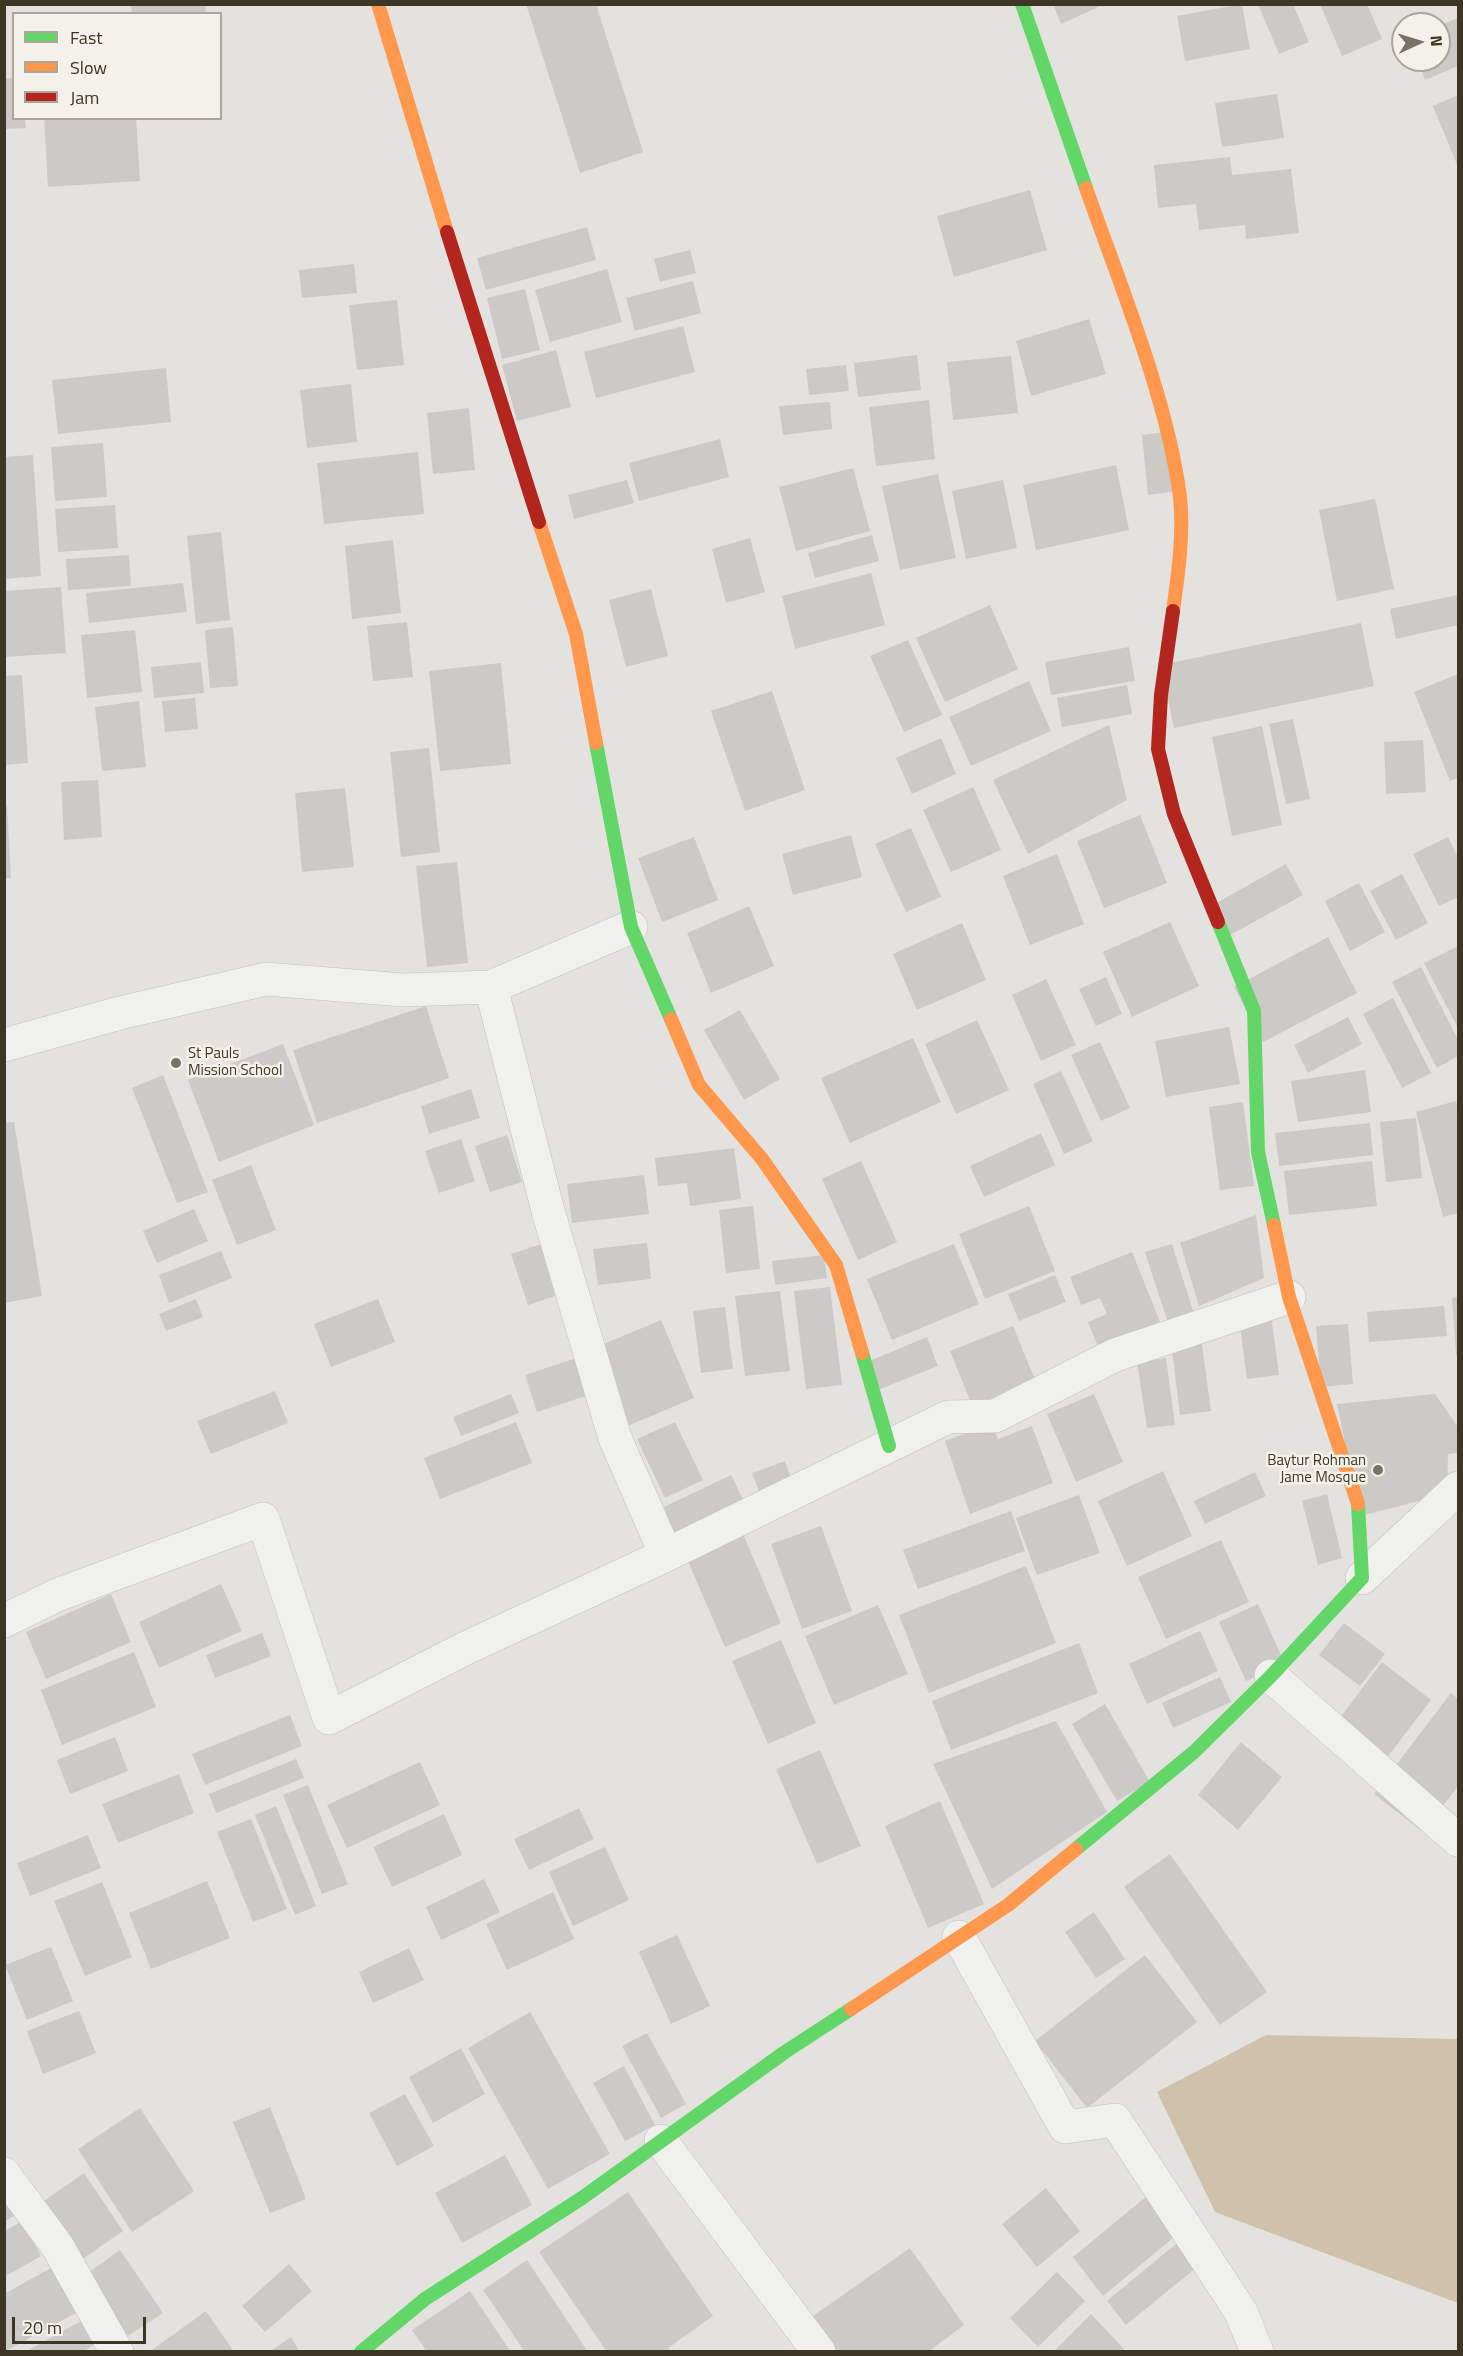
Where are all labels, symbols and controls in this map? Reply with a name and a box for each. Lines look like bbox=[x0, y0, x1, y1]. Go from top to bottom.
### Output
legend bbox=[12, 12, 222, 120]
north arrow bbox=[1391, 12, 1451, 72]
text: Fast bbox=[70, 24, 103, 51]
text: N bbox=[1425, 35, 1449, 47]
text: Slow bbox=[70, 54, 107, 81]
text: Jam bbox=[70, 84, 99, 111]
place label: St Pauls Mission School bbox=[188, 1045, 282, 1080]
marker: St Pauls Mission School bbox=[169, 1056, 183, 1070]
place label: Baytur Rohman Jame Mosque bbox=[1267, 1452, 1366, 1487]
marker: Baytur Rohman Jame Mosque bbox=[1371, 1463, 1385, 1477]
scale bar bbox=[15, 2305, 148, 2343]
text: 20 m bbox=[23, 2314, 62, 2341]

